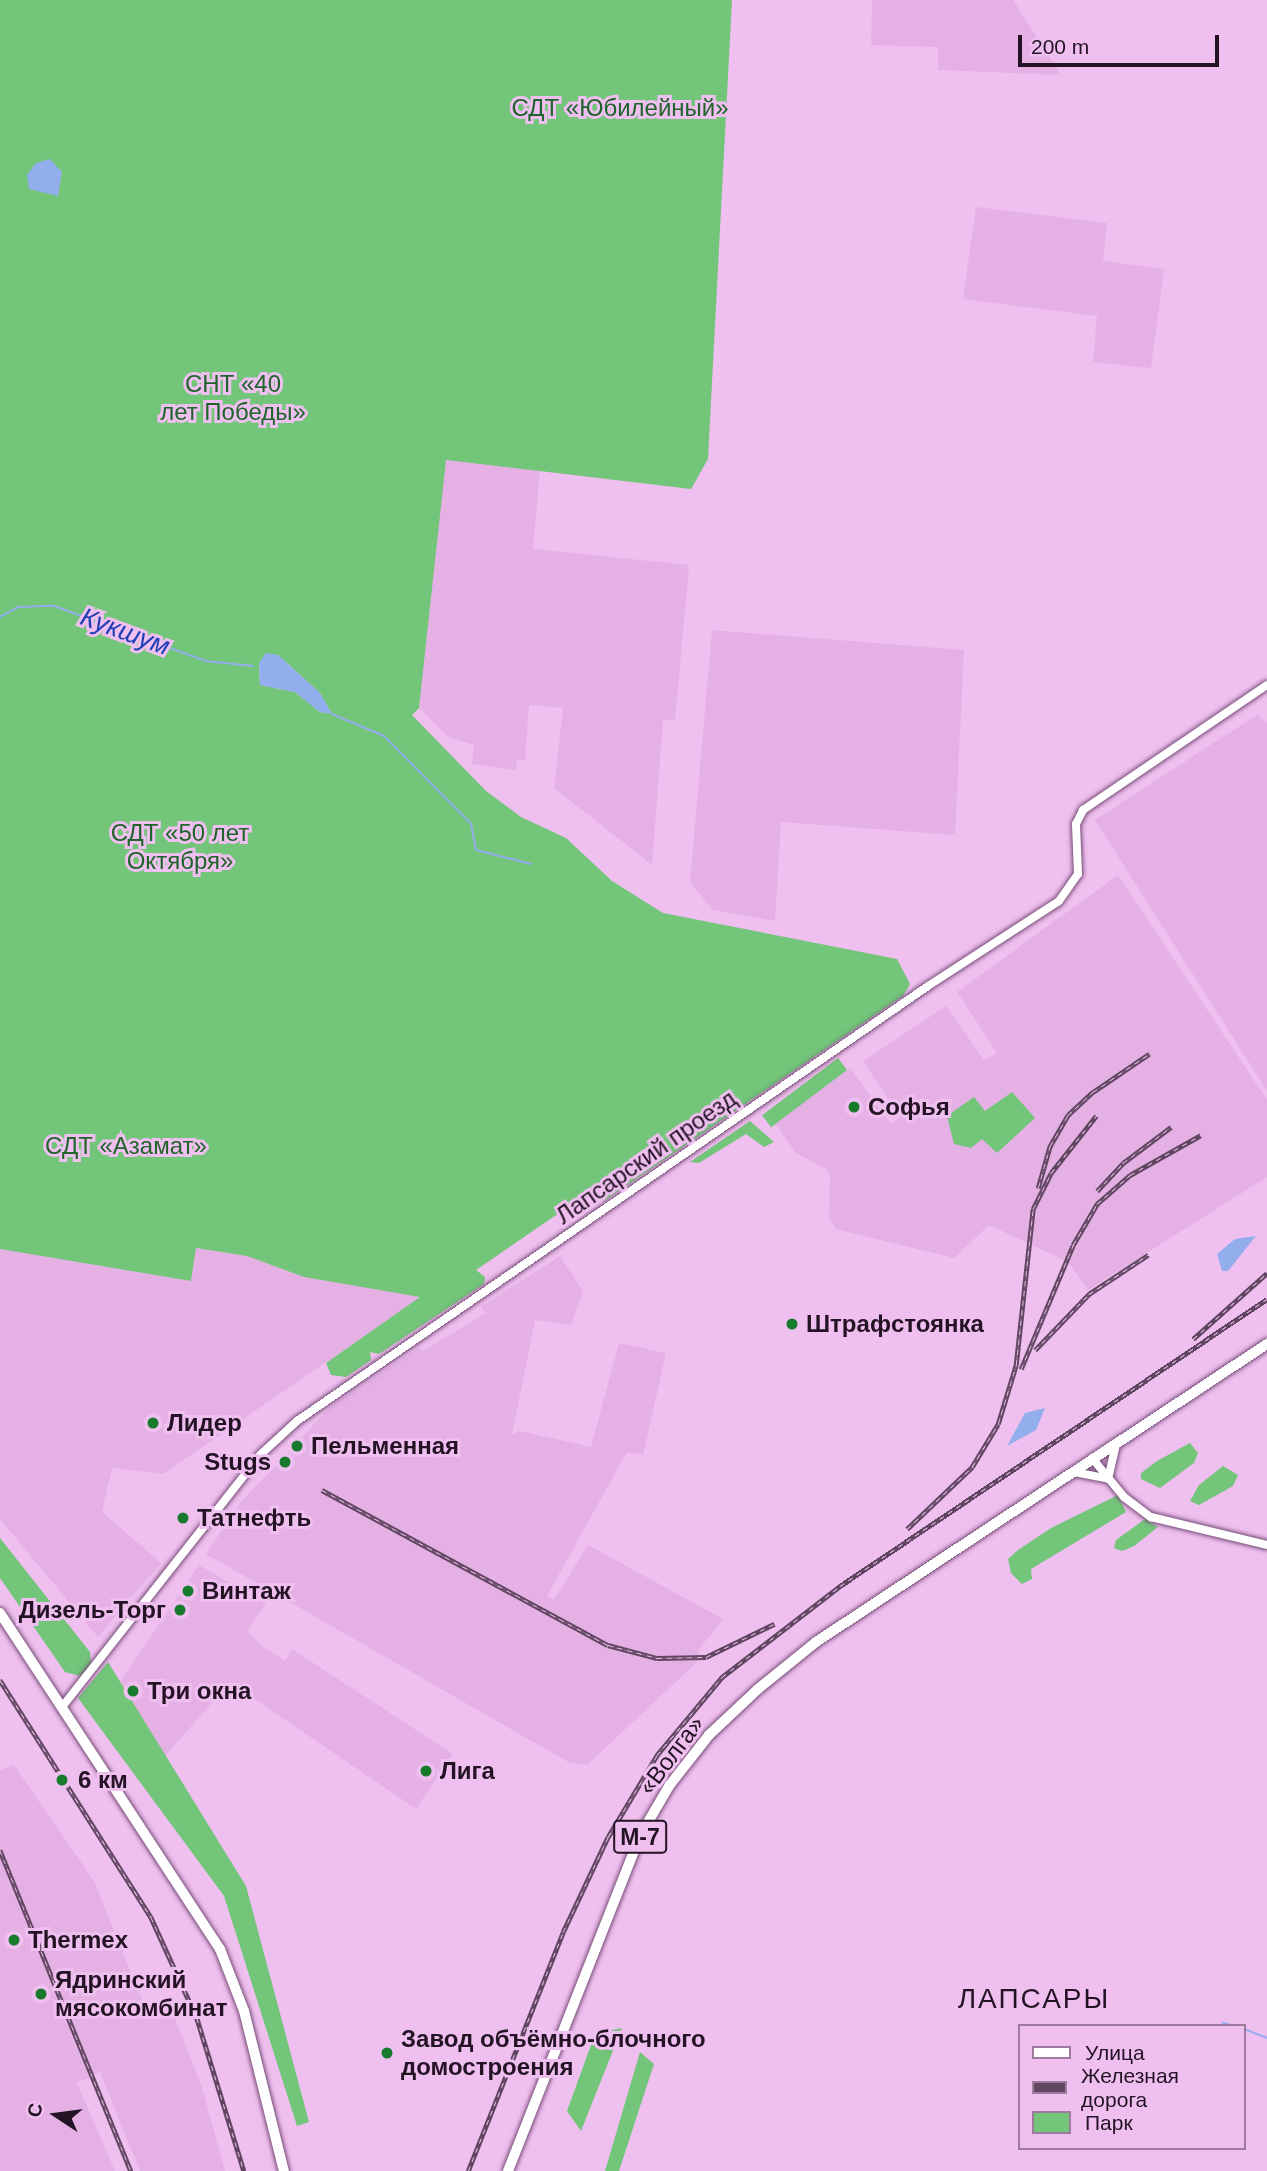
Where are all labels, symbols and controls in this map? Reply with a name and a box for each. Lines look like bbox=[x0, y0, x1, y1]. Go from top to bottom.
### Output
scale bar bbox=[1022, 21, 1223, 65]
text: 200 m bbox=[1031, 35, 1089, 58]
park label: СДТ «Юбилейный» bbox=[511, 94, 729, 122]
park label: СНТ «40 лет Победы» bbox=[160, 370, 306, 426]
water label: Кукшум bbox=[76, 601, 174, 663]
park label: СДТ «50 лет Октября» bbox=[111, 819, 249, 875]
street label: Лапсарский проезд bbox=[550, 1084, 742, 1230]
place label: Софья bbox=[868, 1093, 950, 1121]
marker: Софья bbox=[846, 1099, 862, 1115]
park label: СДТ «Азамат» bbox=[45, 1132, 207, 1160]
place label: Штрафстоянка bbox=[806, 1310, 984, 1338]
marker: Штрафстоянка bbox=[784, 1316, 800, 1332]
place label: Лидер bbox=[167, 1409, 242, 1437]
marker: Лидер bbox=[145, 1415, 161, 1431]
place label: Пельменная bbox=[311, 1432, 459, 1460]
marker: Пельменная bbox=[289, 1438, 305, 1454]
place label: Stugs bbox=[204, 1448, 271, 1476]
marker: Stugs bbox=[277, 1454, 293, 1470]
place label: Татнефть bbox=[197, 1504, 311, 1532]
marker: Татнефть bbox=[175, 1510, 191, 1526]
place label: Винтаж bbox=[202, 1577, 291, 1605]
marker: Винтаж bbox=[180, 1583, 196, 1599]
place label: Дизель-Торг bbox=[19, 1596, 166, 1624]
marker: Дизель-Торг bbox=[172, 1602, 188, 1618]
place label: Три окна bbox=[147, 1677, 251, 1705]
marker: Три окна bbox=[125, 1683, 141, 1699]
street label: «Волга» bbox=[632, 1710, 710, 1800]
place label: Лига bbox=[440, 1757, 495, 1785]
marker: Лига bbox=[418, 1763, 434, 1779]
place label: 6 км bbox=[78, 1766, 128, 1794]
marker: 6 км bbox=[52, 1770, 72, 1790]
road number: М-7 bbox=[612, 1818, 668, 1856]
place label: Thermex bbox=[28, 1926, 128, 1954]
marker: Thermex bbox=[6, 1932, 22, 1948]
place label: Ядринский мясокомбинат bbox=[55, 1966, 227, 2022]
district label: ЛАПСАРЫ bbox=[959, 1982, 1109, 2016]
marker: Ядринский мясокомбинат bbox=[33, 1986, 49, 2002]
legend bbox=[1018, 2024, 1246, 2150]
place label: Завод объёмно-блочного домостроения bbox=[401, 2025, 706, 2081]
text: Улица bbox=[1085, 2041, 1145, 2064]
marker: Завод объёмно-блочного домостроения bbox=[379, 2045, 395, 2061]
text: Железная дорога bbox=[1081, 2064, 1179, 2111]
north arrow bbox=[21, 2080, 91, 2150]
text: С bbox=[23, 2101, 47, 2119]
text: Парк bbox=[1085, 2111, 1133, 2134]

